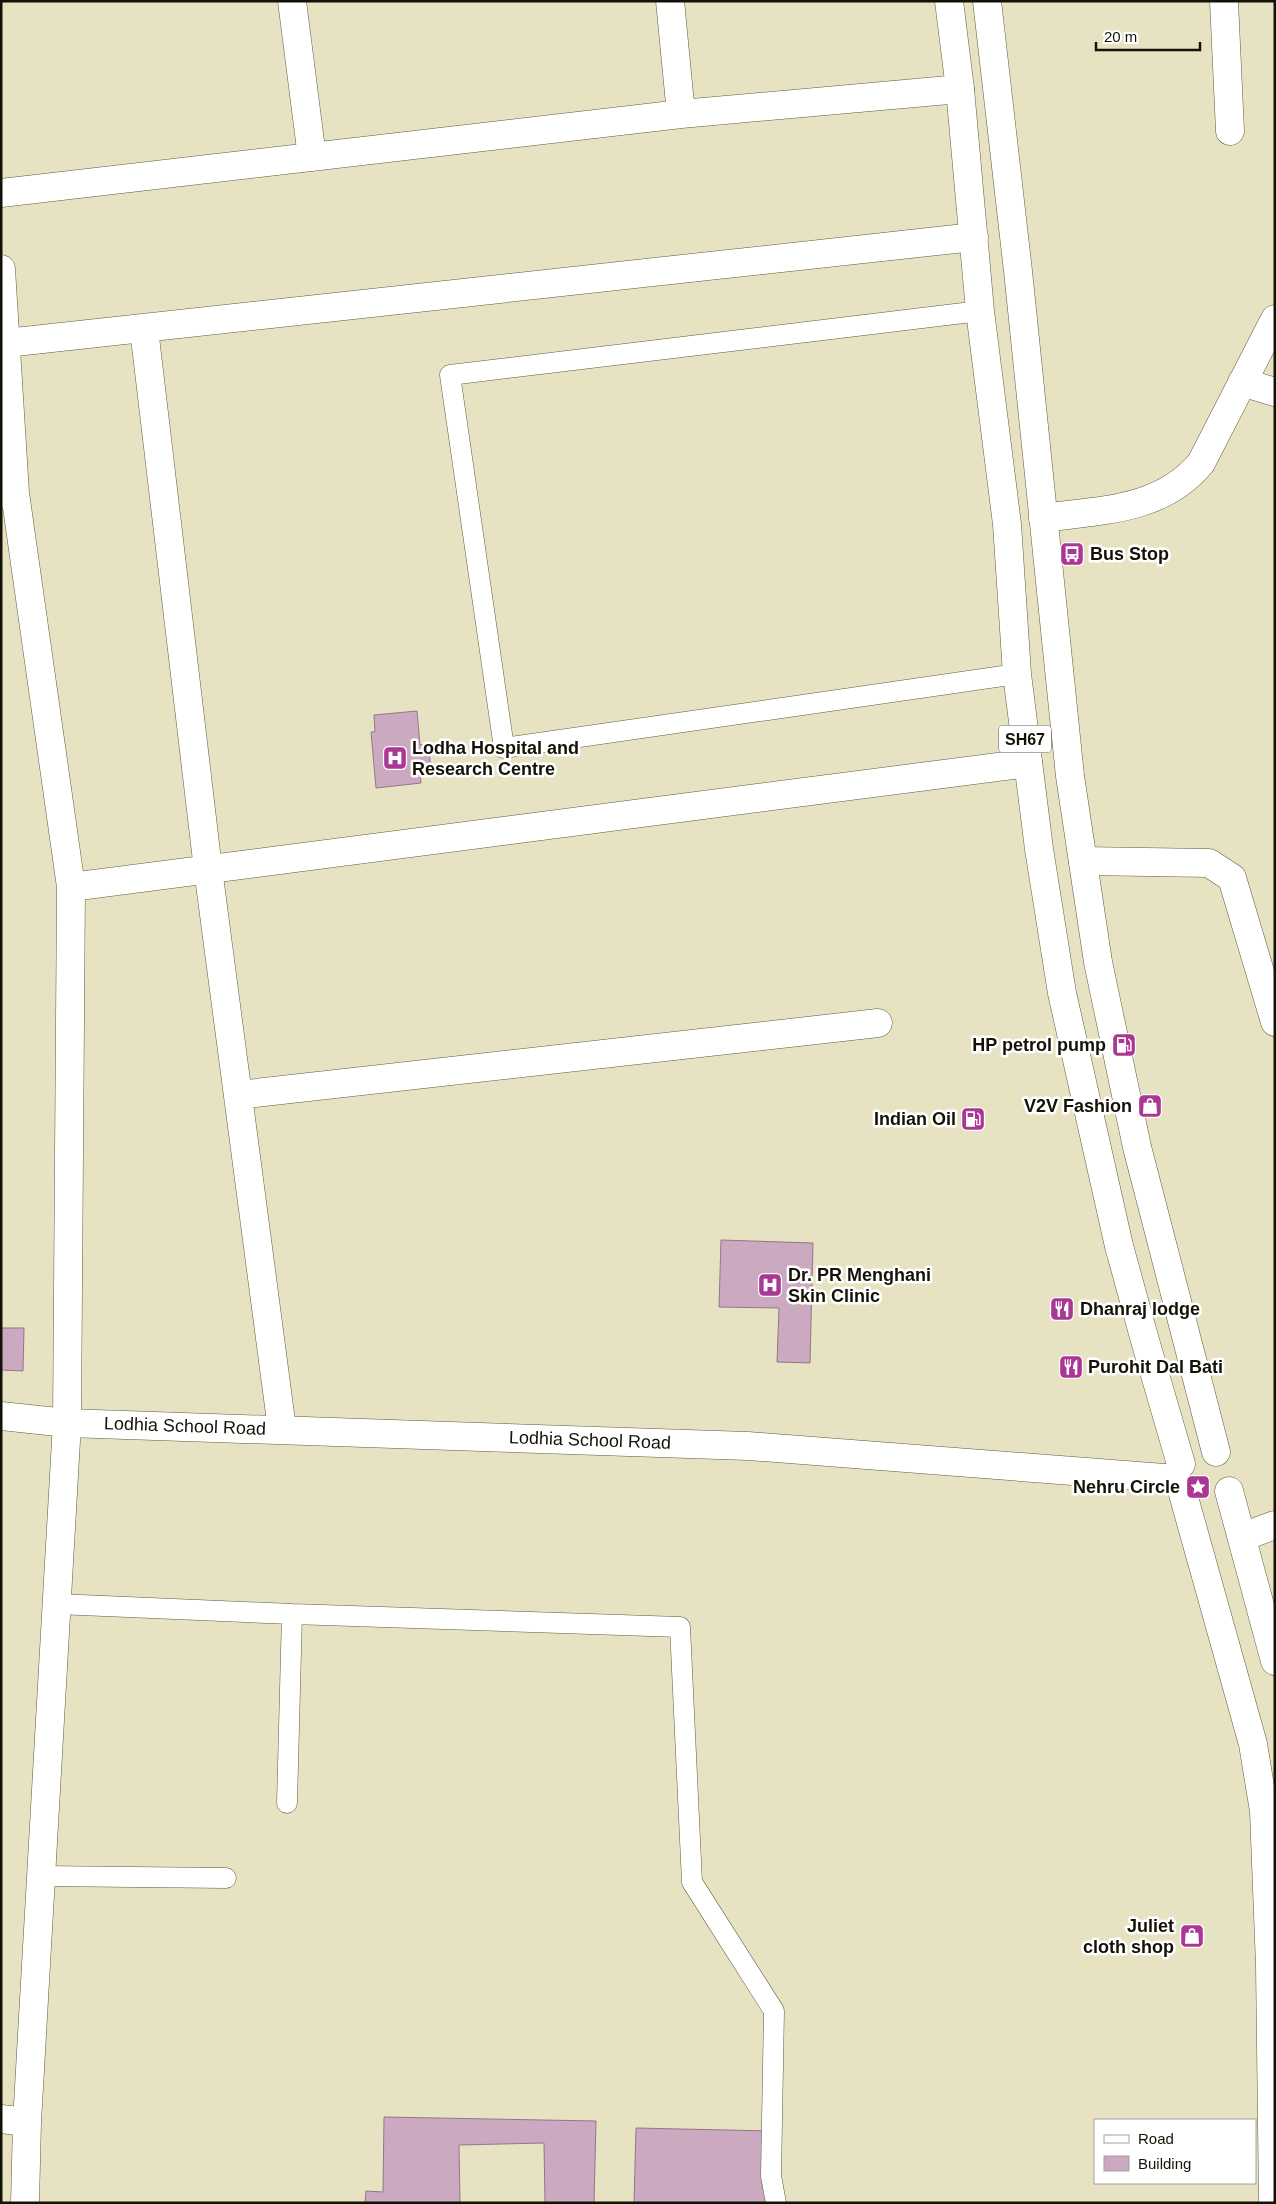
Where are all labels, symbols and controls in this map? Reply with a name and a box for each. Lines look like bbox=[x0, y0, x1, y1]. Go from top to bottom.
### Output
scale bar bbox=[1096, 20, 1200, 52]
text: 20 m bbox=[1104, 28, 1137, 45]
bus stop icon: Bus Stop bbox=[1059, 541, 1085, 567]
place label: Bus Stop bbox=[1090, 544, 1169, 564]
road number: SH67 bbox=[999, 726, 1051, 752]
place label: Lodha Hospital and Research Centre bbox=[412, 738, 579, 779]
hospital icon: Lodha Hospital and Research Centre bbox=[382, 745, 408, 771]
fuel station icon: HP petrol pump bbox=[1111, 1032, 1137, 1058]
place label: HP petrol pump bbox=[972, 1035, 1106, 1055]
shop icon: V2V Fashion bbox=[1137, 1093, 1163, 1119]
place label: V2V Fashion bbox=[1024, 1096, 1132, 1116]
fuel station icon: Indian Oil bbox=[960, 1106, 986, 1132]
place label: Indian Oil bbox=[874, 1109, 956, 1129]
place label: Dr. PR Menghani Skin Clinic bbox=[788, 1265, 931, 1306]
hospital icon: Dr. PR Menghani Skin Clinic bbox=[757, 1272, 783, 1298]
restaurant icon: Dhanraj lodge bbox=[1049, 1296, 1075, 1322]
place label: Dhanraj lodge bbox=[1080, 1299, 1200, 1319]
restaurant icon: Purohit Dal Bati bbox=[1058, 1354, 1084, 1380]
place label: Purohit Dal Bati bbox=[1088, 1357, 1223, 1377]
street label: Lodhia School Road bbox=[104, 1413, 266, 1439]
street label: Lodhia School Road bbox=[509, 1427, 671, 1453]
place icon: Nehru Circle bbox=[1185, 1474, 1211, 1500]
place label: Nehru Circle bbox=[1073, 1477, 1180, 1497]
place label: Juliet cloth shop bbox=[1083, 1916, 1174, 1957]
shop icon: Juliet cloth shop bbox=[1179, 1923, 1205, 1949]
legend bbox=[1094, 2119, 1256, 2184]
text: Road bbox=[1138, 2130, 1174, 2147]
text: Building bbox=[1138, 2155, 1191, 2172]

